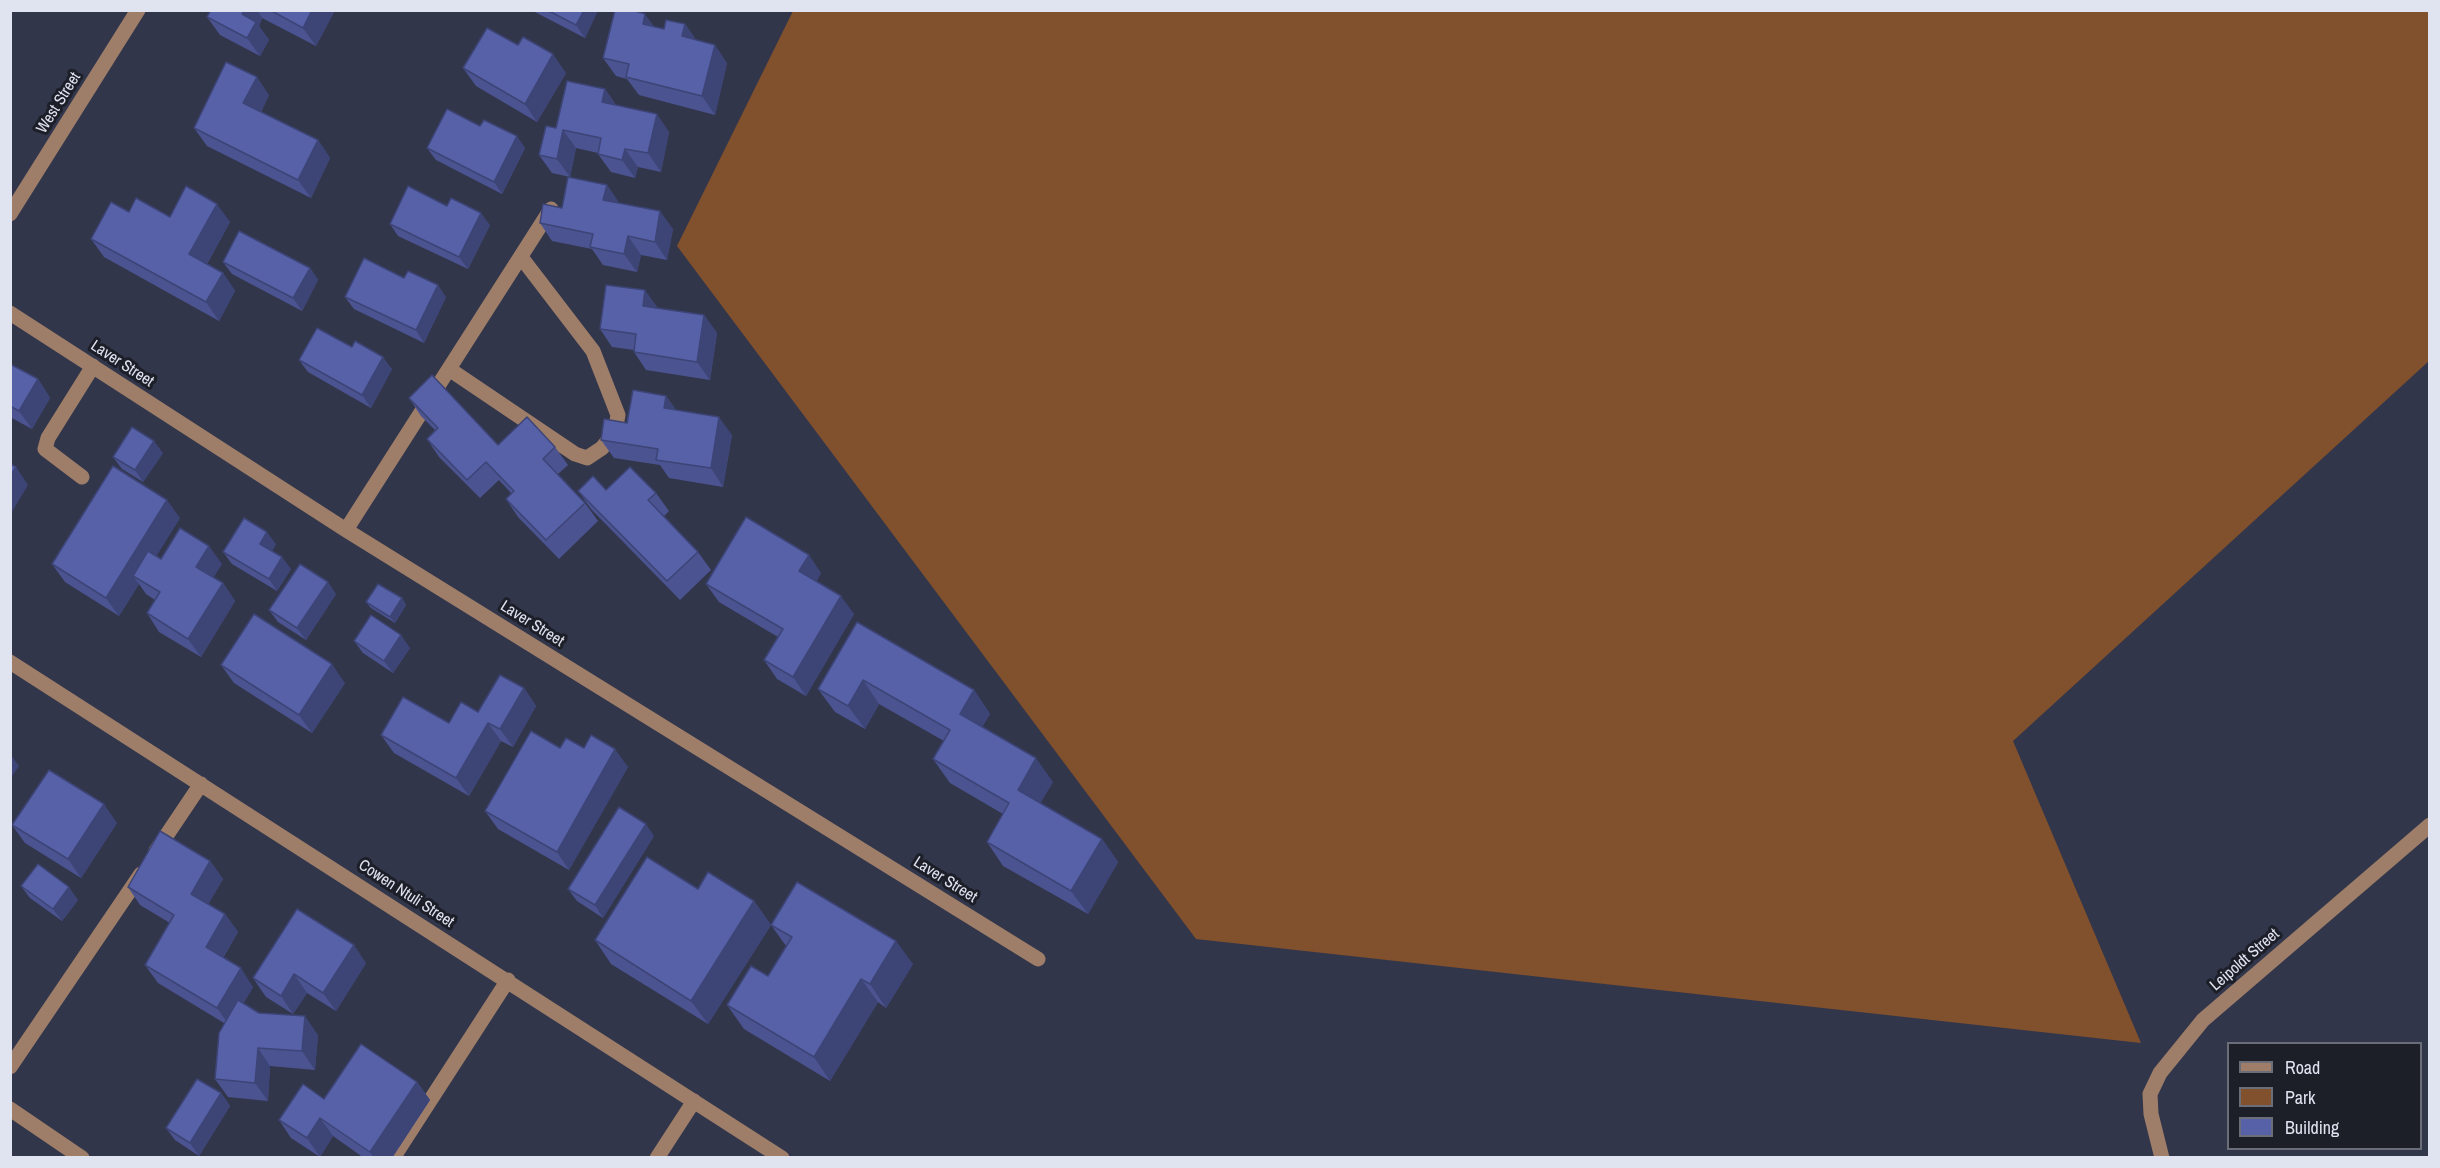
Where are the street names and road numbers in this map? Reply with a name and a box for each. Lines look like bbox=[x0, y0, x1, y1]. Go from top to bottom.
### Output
street label: West Street bbox=[33, 69, 85, 137]
street label: Laver Street bbox=[87, 336, 157, 392]
street label: Laver Street bbox=[497, 597, 567, 651]
street label: Laver Street bbox=[910, 853, 980, 907]
street label: Cowen Ntuli Street bbox=[355, 856, 457, 932]
street label: Leipoldt Street bbox=[2206, 925, 2284, 995]

